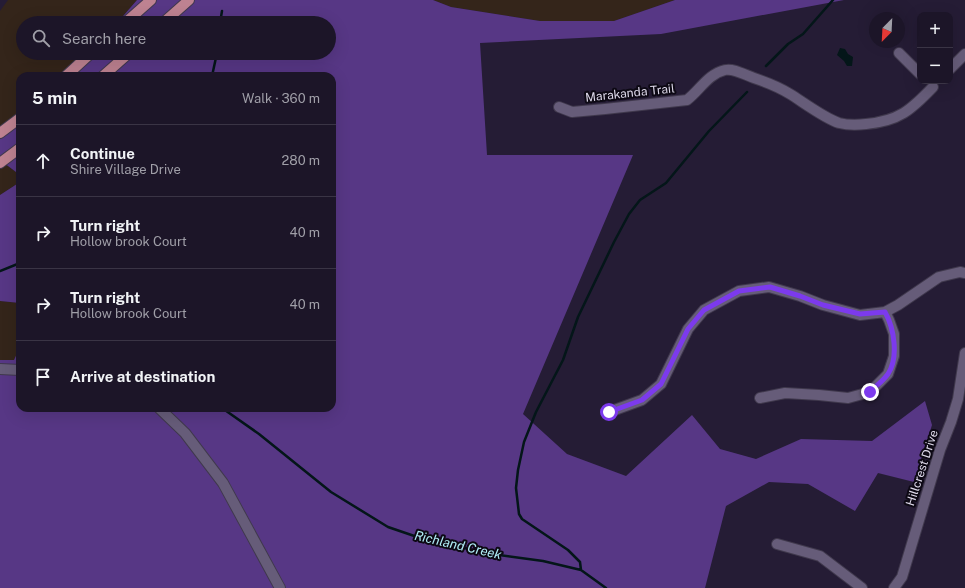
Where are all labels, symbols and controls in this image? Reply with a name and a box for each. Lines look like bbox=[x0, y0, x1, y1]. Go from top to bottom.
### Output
north arrow bbox=[869, 12, 905, 48]
map controls bbox=[917, 12, 953, 84]
button: + bbox=[917, 12, 953, 48]
search box bbox=[16, 16, 336, 60]
icon: search bbox=[30, 27, 52, 49]
text: Search here bbox=[62, 30, 146, 47]
button: − bbox=[917, 48, 953, 84]
street label: Marakanda Trail bbox=[585, 81, 676, 105]
text: 5 min bbox=[32, 88, 77, 108]
text: Walk · 360 m bbox=[242, 91, 320, 106]
text: Continue bbox=[70, 145, 135, 162]
icon: ahead bbox=[32, 150, 54, 172]
text: 280 m bbox=[282, 153, 320, 168]
text: Shire Village Drive bbox=[70, 162, 181, 177]
text: Turn right bbox=[70, 217, 140, 234]
icon: right bbox=[32, 222, 54, 244]
text: 40 m bbox=[289, 225, 320, 240]
text: Hollow brook Court bbox=[70, 234, 187, 249]
text: Turn right bbox=[70, 289, 140, 306]
icon: right bbox=[32, 294, 54, 316]
text: 40 m bbox=[289, 297, 320, 312]
text: Hollow brook Court bbox=[70, 306, 187, 321]
icon: arrive bbox=[32, 366, 54, 388]
text: Arrive at destination bbox=[70, 368, 215, 385]
route end bbox=[861, 383, 879, 401]
route start bbox=[600, 403, 618, 421]
street label: Hillcrest Drive bbox=[903, 428, 941, 508]
water label: Richland Creek bbox=[413, 528, 503, 562]

